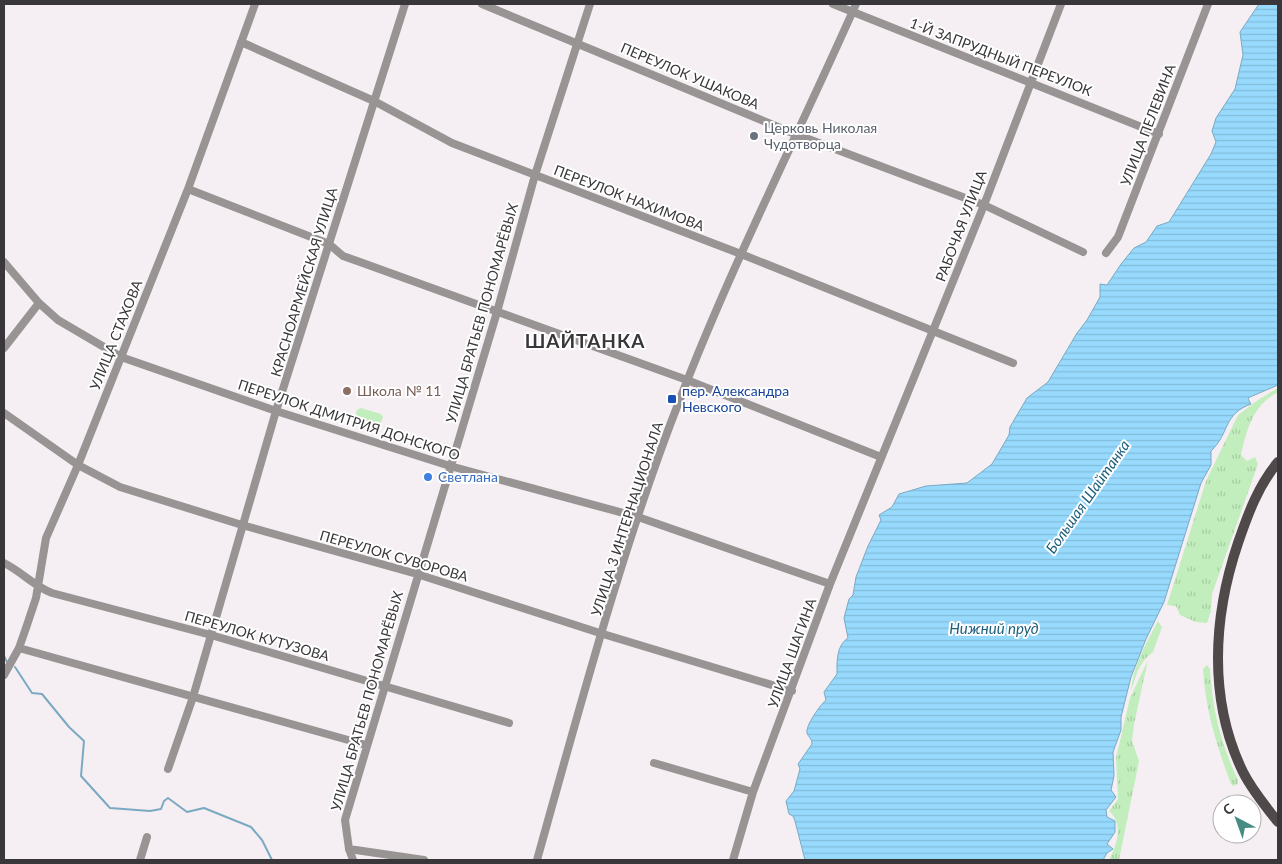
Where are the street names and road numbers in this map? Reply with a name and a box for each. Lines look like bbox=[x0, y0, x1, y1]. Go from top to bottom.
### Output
street label: 1-Й ЗАПРУДНЫЙ ПЕРЕУЛОК bbox=[908, 14, 1095, 99]
street label: ПЕРЕУЛОК УШАКОВА bbox=[618, 39, 763, 113]
street label: УЛИЦА ПЕЛЕВИНА bbox=[1116, 61, 1179, 188]
street label: ПЕРЕУЛОК НАХИМОВА bbox=[552, 161, 707, 234]
street label: РАБОЧАЯ УЛИЦА bbox=[931, 167, 990, 284]
street label: КРАСНОАРМЕЙСКАЯ УЛИЦА bbox=[267, 185, 341, 379]
street label: УЛИЦА БРАТЬЕВ ПОНОМАРЁВЫХ bbox=[442, 201, 521, 425]
street label: УЛИЦА СТАХОВА bbox=[86, 277, 146, 392]
street label: ПЕРЕУЛОК ДМИТРИЯ ДОНСКОГО bbox=[236, 376, 462, 464]
street label: УЛИЦА 3 ИНТЕРНАЦИОНАЛА bbox=[587, 419, 666, 618]
street label: ПЕРЕУЛОК СУВОРОВА bbox=[318, 526, 471, 585]
street label: УЛИЦА БРАТЬЕВ ПОНОМАРЁВЫХ bbox=[327, 589, 406, 813]
street label: УЛИЦА ШАГИНА bbox=[764, 595, 819, 710]
street label: ПЕРЕУЛОК КУТУЗОВА bbox=[183, 607, 332, 664]

